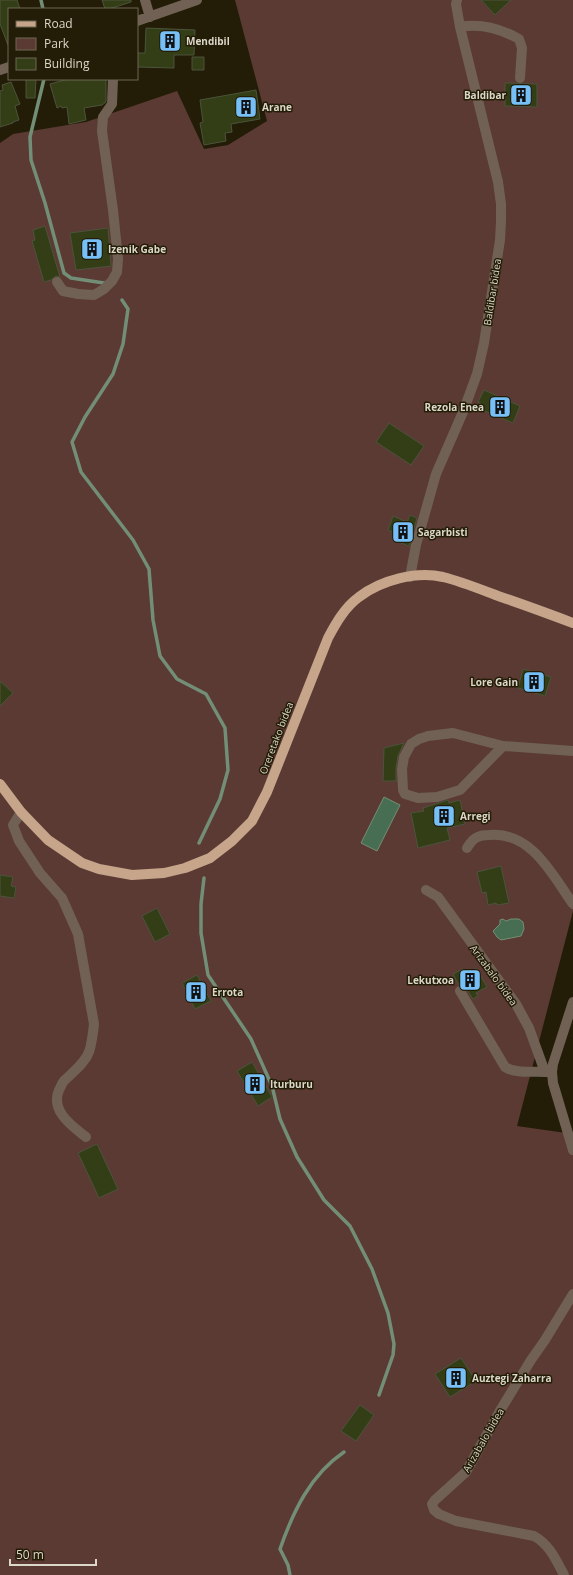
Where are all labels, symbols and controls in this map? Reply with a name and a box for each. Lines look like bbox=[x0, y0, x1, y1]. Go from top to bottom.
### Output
legend bbox=[8, 8, 138, 80]
text: Road bbox=[44, 15, 73, 32]
building icon: Mendibil bbox=[157, 28, 183, 54]
place label: Mendibil bbox=[186, 34, 230, 48]
text: Park bbox=[44, 35, 70, 52]
text: Building bbox=[44, 55, 90, 72]
building icon: Baldibar bbox=[508, 82, 534, 108]
place label: Baldibar bbox=[464, 88, 506, 102]
building icon: Arane bbox=[233, 94, 259, 120]
place label: Arane bbox=[262, 100, 292, 114]
building icon: Izenik Gabe bbox=[79, 236, 105, 262]
place label: Izenik Gabe bbox=[108, 242, 166, 256]
street label: Baldibar bidea bbox=[480, 258, 504, 326]
building icon: Rezola Enea bbox=[487, 394, 513, 420]
place label: Rezola Enea bbox=[425, 400, 484, 414]
building icon: Sagarbisti bbox=[390, 519, 416, 545]
place label: Sagarbisti bbox=[418, 525, 468, 539]
building icon: Lore Gain bbox=[521, 669, 547, 695]
place label: Lore Gain bbox=[470, 675, 518, 689]
street label: Oreretako bidea bbox=[256, 700, 296, 776]
building icon: Arregi bbox=[431, 803, 457, 829]
place label: Arregi bbox=[460, 809, 491, 823]
street label: Arizabalo bidea bbox=[467, 942, 521, 1008]
building icon: Lekutxoa bbox=[457, 967, 483, 993]
place label: Lekutxoa bbox=[407, 973, 454, 987]
building icon: Errota bbox=[183, 979, 209, 1005]
place label: Errota bbox=[212, 985, 243, 999]
building icon: Iturburu bbox=[242, 1071, 268, 1097]
place label: Iturburu bbox=[270, 1077, 313, 1091]
building icon: Auztegi Zaharra bbox=[443, 1365, 469, 1391]
place label: Auztegi Zaharra bbox=[472, 1371, 551, 1385]
street label: Arizabalo bidea bbox=[459, 1405, 507, 1475]
scale bar bbox=[10, 1541, 96, 1567]
text: 50 m bbox=[16, 1546, 44, 1563]

